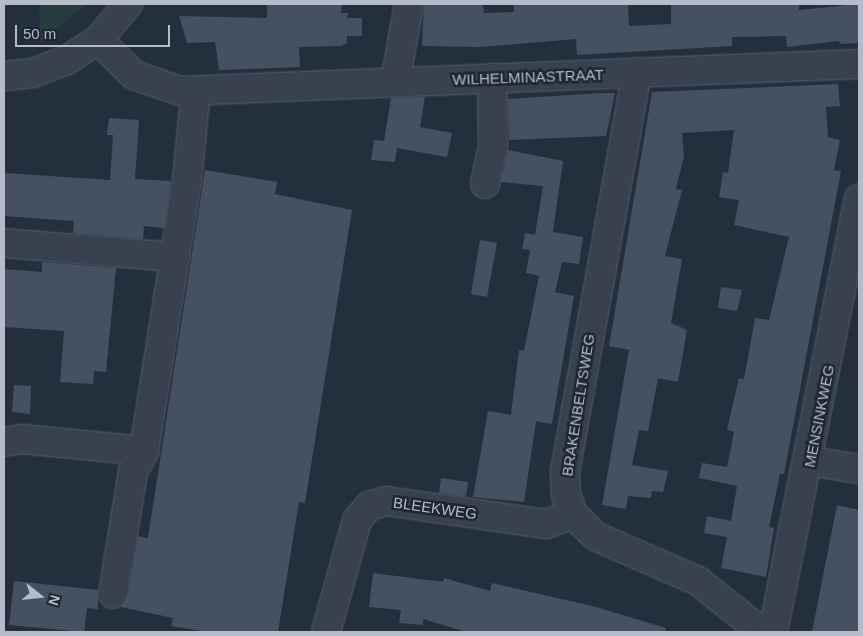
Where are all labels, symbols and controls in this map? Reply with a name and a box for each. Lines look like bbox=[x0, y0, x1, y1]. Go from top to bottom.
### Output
scale bar bbox=[18, 15, 172, 47]
text: 50 m bbox=[23, 25, 56, 42]
street label: WILHELMINASTRAAT bbox=[452, 65, 604, 89]
street label: BRAKENBELTSWEG bbox=[558, 333, 598, 477]
street label: MENSINKWEG bbox=[800, 363, 838, 469]
street label: BLEEKWEG bbox=[392, 493, 478, 523]
north arrow bbox=[15, 571, 65, 621]
text: N bbox=[45, 593, 64, 607]

